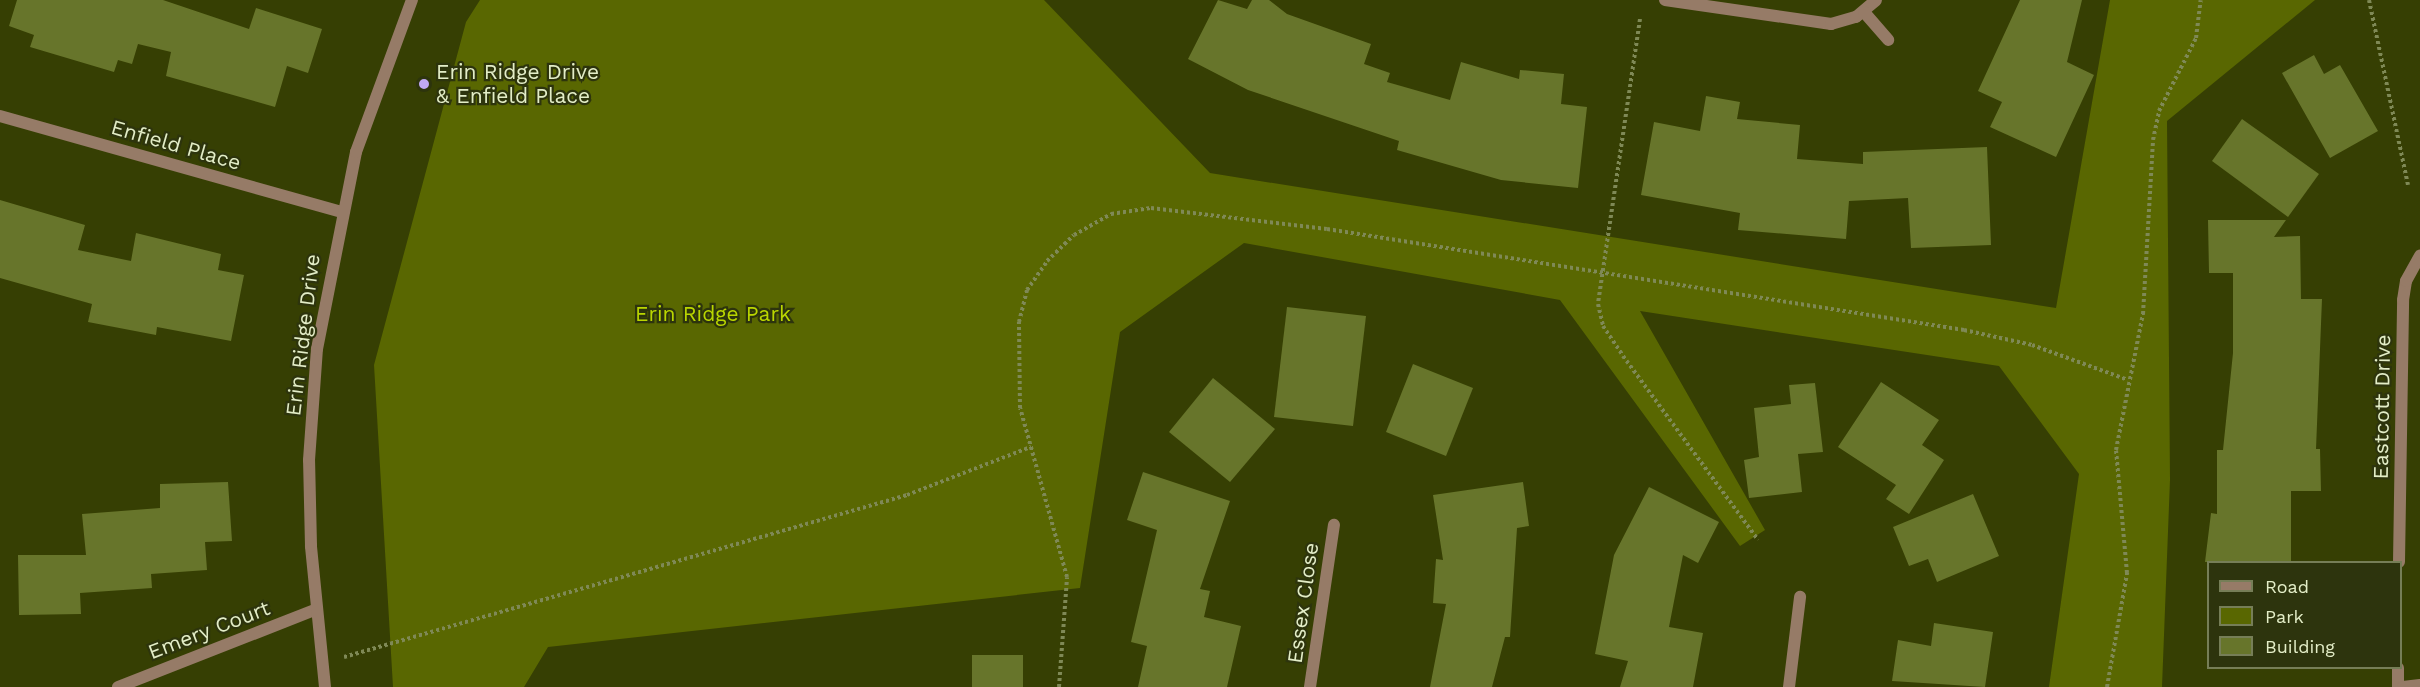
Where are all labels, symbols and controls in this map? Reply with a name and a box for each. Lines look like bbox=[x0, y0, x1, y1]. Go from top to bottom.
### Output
place label: Erin Ridge Drive & Enfield Place bbox=[436, 59, 599, 109]
marker: Erin Ridge Drive & Enfield Place bbox=[417, 77, 431, 91]
street label: Enfield Place bbox=[108, 114, 244, 176]
street label: Erin Ridge Drive bbox=[281, 253, 325, 417]
park label: Erin Ridge Park bbox=[635, 301, 791, 327]
street label: Eastcott Drive bbox=[2368, 334, 2396, 480]
street label: Essex Close bbox=[1282, 541, 1324, 665]
legend bbox=[2207, 561, 2402, 669]
text: Road bbox=[2265, 576, 2309, 597]
street label: Emery Court bbox=[144, 595, 274, 665]
text: Park bbox=[2265, 606, 2304, 627]
text: Building bbox=[2265, 636, 2335, 657]

